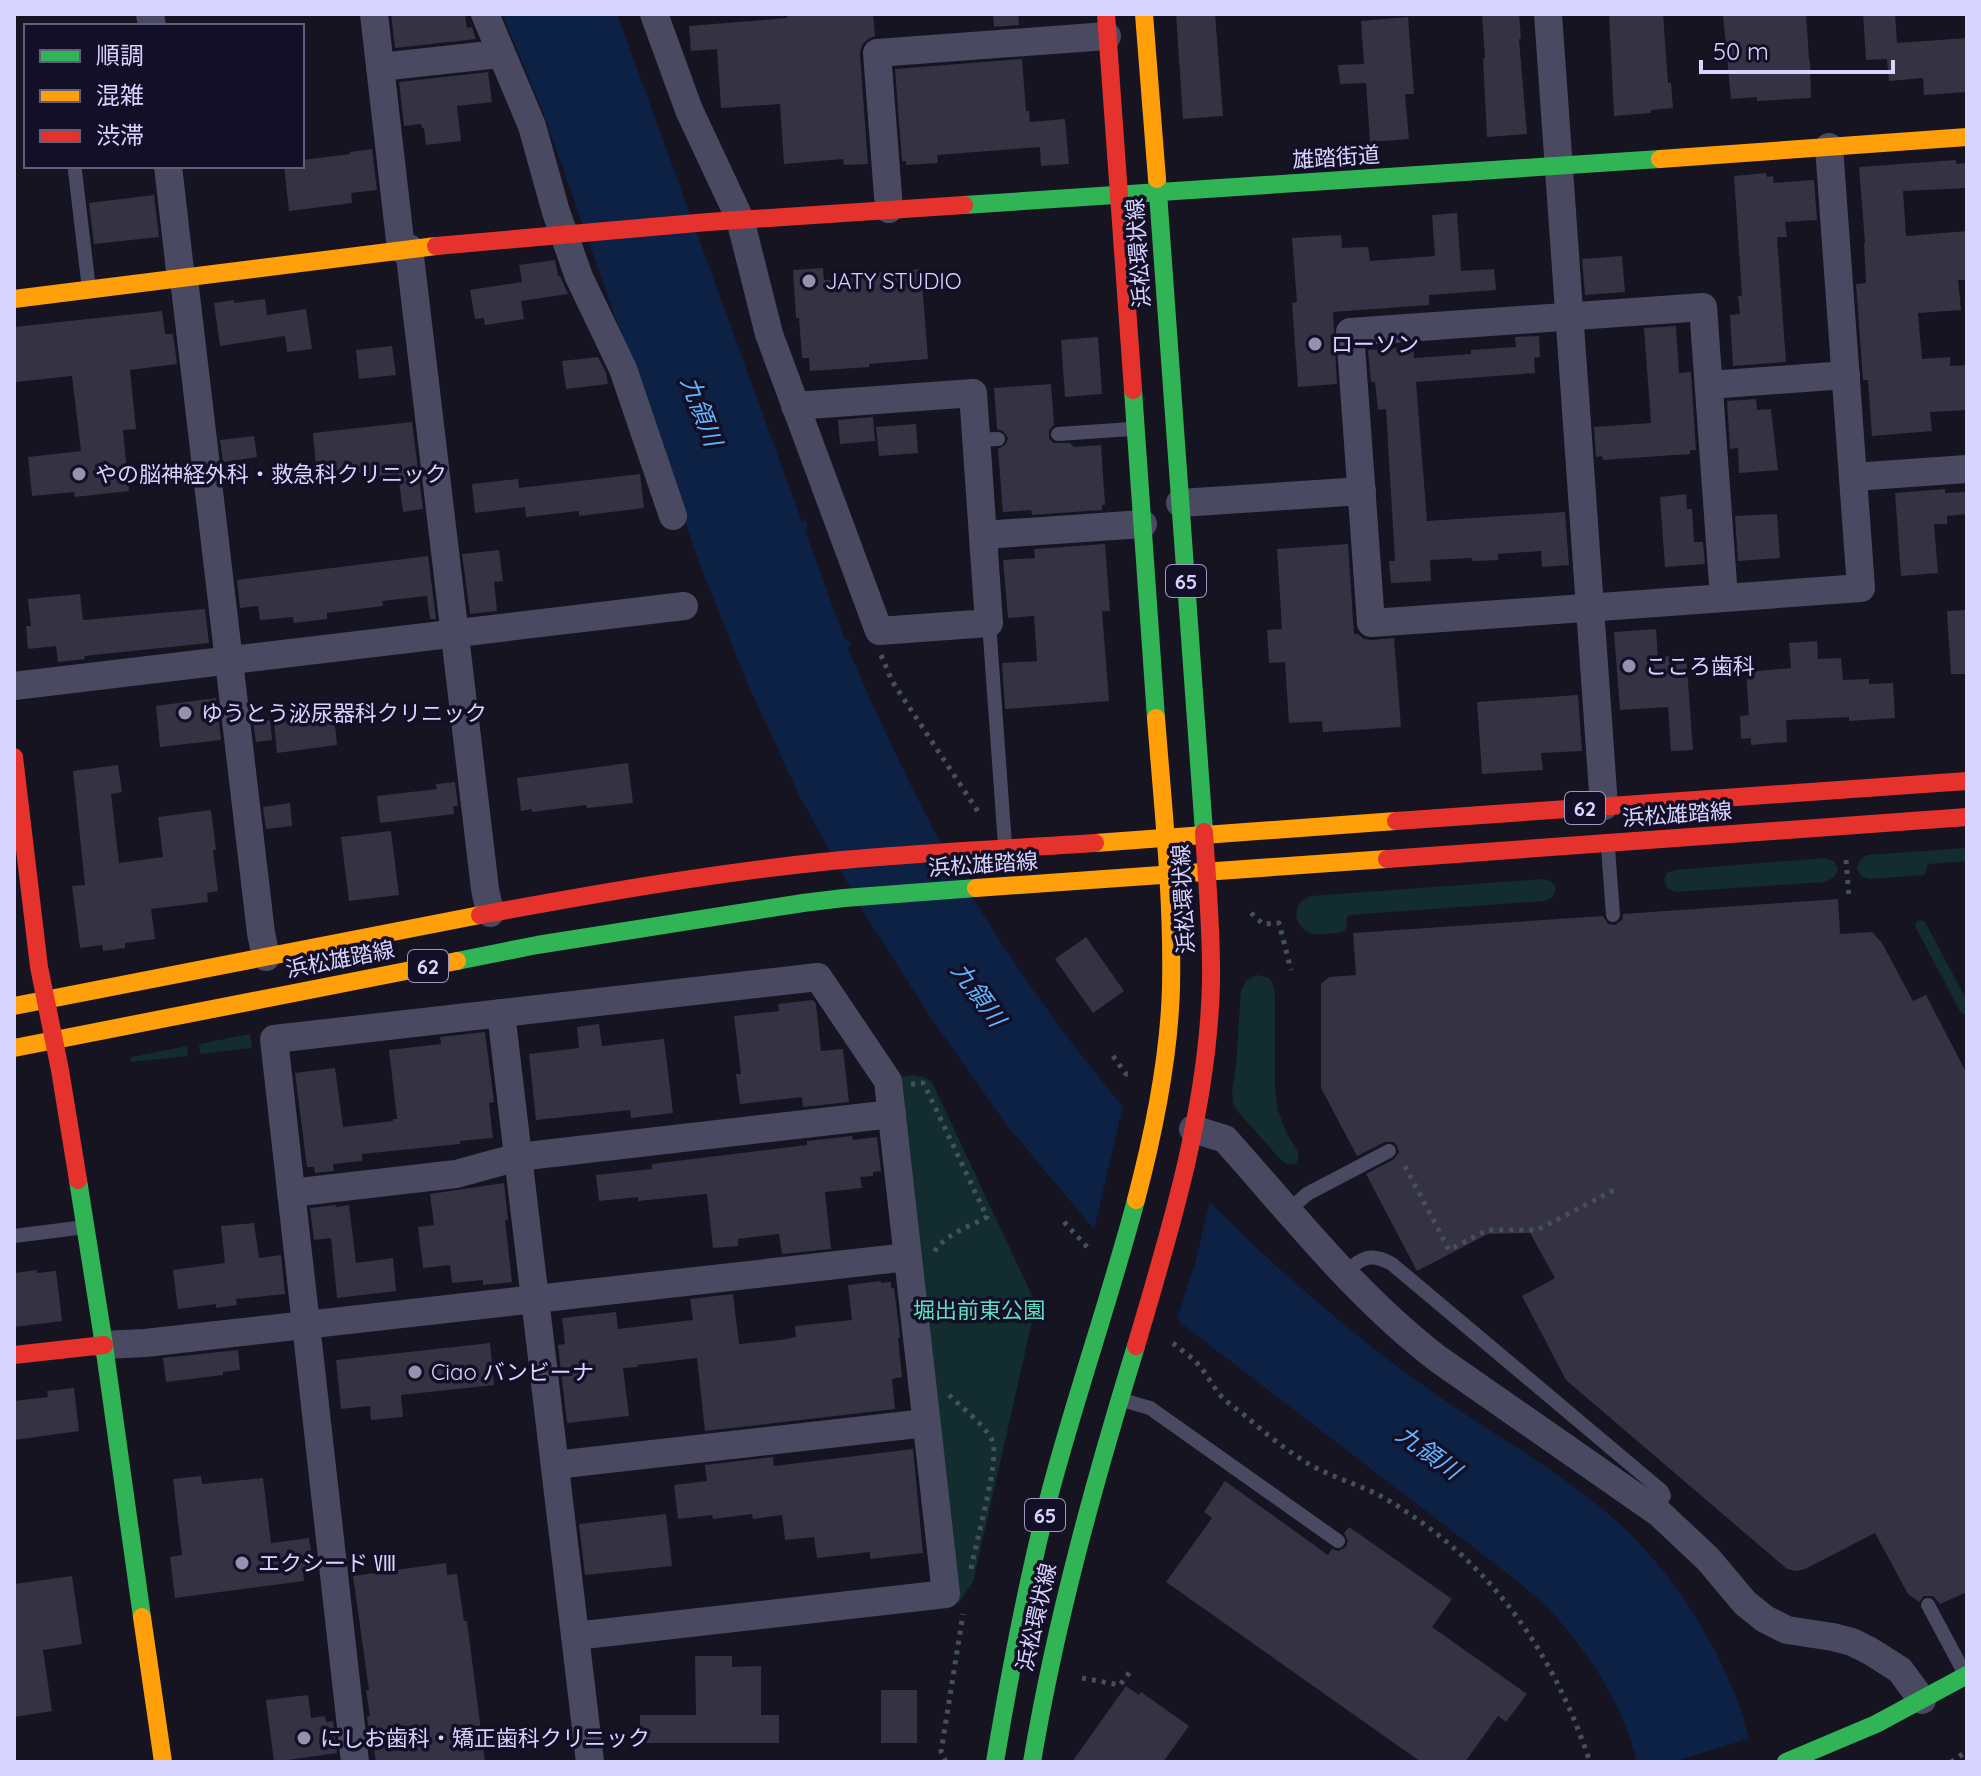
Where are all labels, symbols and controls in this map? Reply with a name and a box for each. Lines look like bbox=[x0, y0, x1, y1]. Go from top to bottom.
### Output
legend bbox=[24, 24, 304, 168]
scale bar bbox=[1701, 24, 1893, 74]
text: 50 m bbox=[1713, 36, 1769, 66]
text: 順調 bbox=[96, 40, 144, 70]
text: 混雑 bbox=[96, 80, 144, 110]
text: 渋滞 bbox=[96, 120, 144, 150]
street label: 雄踏街道 bbox=[1291, 140, 1381, 174]
street label: 浜松環状線 bbox=[1120, 197, 1156, 309]
place label: JATY STUDIO bbox=[825, 267, 962, 295]
marker: JATY STUDIO bbox=[800, 272, 818, 290]
place label: ローソン bbox=[1331, 330, 1419, 358]
marker: ローソン bbox=[1306, 335, 1324, 353]
water label: 九領川 bbox=[675, 372, 730, 453]
place label: やの脳神経外科・救急科クリニック bbox=[95, 460, 447, 488]
marker: やの脳神経外科・救急科クリニック bbox=[70, 465, 88, 483]
road number: 65 bbox=[1166, 565, 1206, 597]
place label: こころ歯科 bbox=[1645, 652, 1755, 680]
marker: こころ歯科 bbox=[1620, 657, 1638, 675]
place label: ゆうとう泌尿器科クリニック bbox=[201, 699, 487, 727]
marker: ゆうとう泌尿器科クリニック bbox=[176, 704, 194, 722]
road number: 62 bbox=[1565, 792, 1605, 824]
street label: 浜松雄踏線 bbox=[1621, 796, 1733, 832]
street label: 浜松環状線 bbox=[1166, 843, 1200, 955]
street label: 浜松雄踏線 bbox=[927, 846, 1039, 882]
street label: 浜松雄踏線 bbox=[283, 935, 397, 983]
road number: 62 bbox=[408, 950, 448, 982]
water label: 九領川 bbox=[946, 956, 1014, 1034]
park label: 堀出前東公園 bbox=[913, 1296, 1045, 1324]
place label: Ciao バンビーナ bbox=[431, 1358, 594, 1386]
marker: Ciao バンビーナ bbox=[406, 1363, 424, 1381]
water label: 九領川 bbox=[1391, 1419, 1469, 1487]
road number: 65 bbox=[1025, 1499, 1065, 1531]
place label: エクシード Ⅷ bbox=[258, 1549, 396, 1577]
marker: エクシード Ⅷ bbox=[233, 1554, 251, 1572]
street label: 浜松環状線 bbox=[1010, 1560, 1062, 1674]
place label: にしお歯科・矯正歯科クリニック bbox=[320, 1724, 650, 1752]
marker: にしお歯科・矯正歯科クリニック bbox=[295, 1729, 313, 1747]

